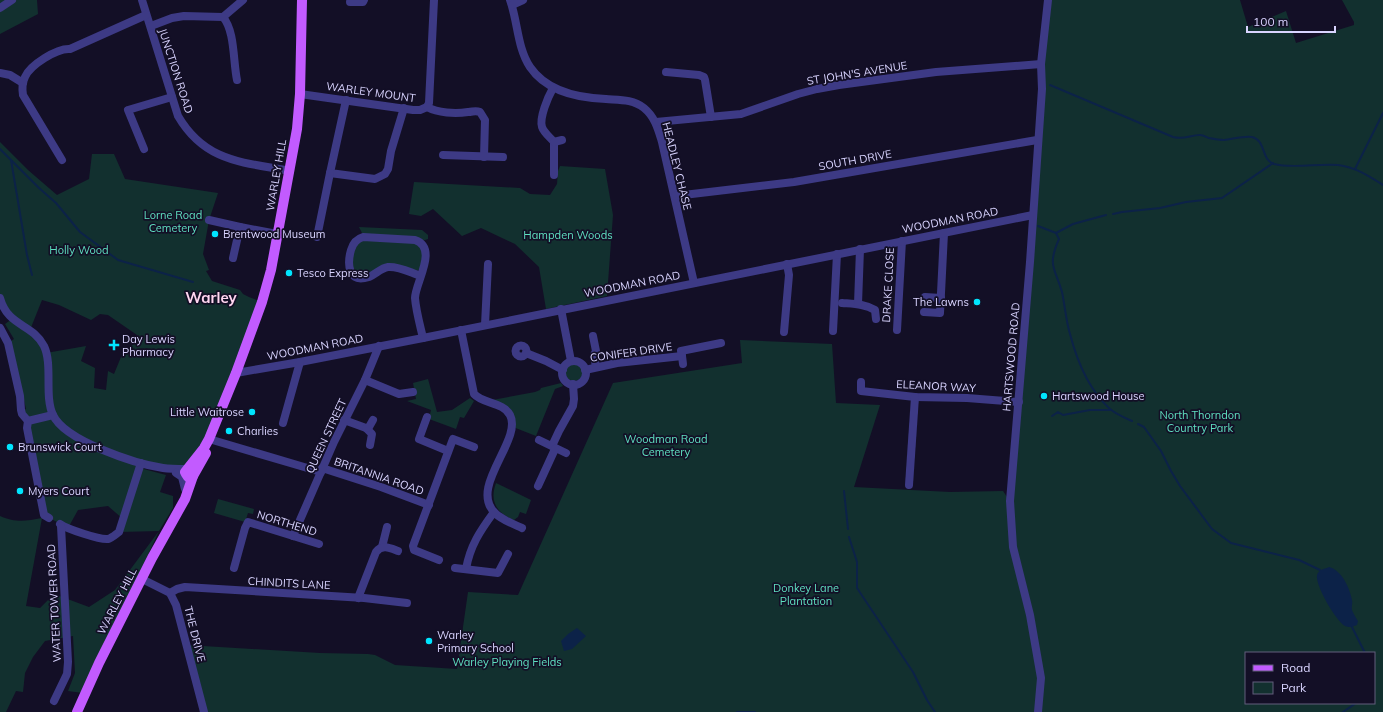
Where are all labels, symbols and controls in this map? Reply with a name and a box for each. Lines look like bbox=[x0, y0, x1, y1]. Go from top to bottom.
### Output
scale bar bbox=[1247, 8, 1335, 34]
text: 100 m bbox=[1253, 14, 1288, 29]
street label: JUNCTION ROAD bbox=[156, 27, 196, 115]
street label: ST JOHN'S AVENUE bbox=[806, 58, 908, 88]
street label: WARLEY MOUNT bbox=[325, 79, 417, 105]
street label: HEADLEY CHASE bbox=[659, 121, 695, 211]
street label: WARLEY HILL bbox=[263, 138, 289, 212]
street label: SOUTH DRIVE bbox=[817, 147, 893, 173]
street label: WOODMAN ROAD bbox=[901, 204, 999, 236]
park label: Lorne Road Cemetery bbox=[144, 208, 202, 235]
place label: Brentwood Museum bbox=[223, 227, 326, 241]
park label: Hampden Woods bbox=[523, 228, 613, 242]
marker: Brentwood Museum bbox=[210, 229, 220, 239]
park label: Holly Wood bbox=[49, 243, 109, 257]
street label: DRAKE CLOSE bbox=[879, 247, 897, 323]
place label: Tesco Express bbox=[297, 266, 369, 280]
marker: Tesco Express bbox=[284, 268, 294, 278]
street label: WOODMAN ROAD bbox=[583, 268, 681, 300]
district label: Warley bbox=[185, 288, 237, 307]
place label: The Lawns bbox=[913, 295, 969, 309]
marker: The Lawns bbox=[972, 297, 982, 307]
street label: HARTSWOOD ROAD bbox=[999, 302, 1023, 412]
street label: WOODMAN ROAD bbox=[266, 331, 364, 363]
place label: Day Lewis Pharmacy bbox=[122, 332, 175, 359]
street label: CONIFER DRIVE bbox=[589, 339, 673, 365]
marker: Day Lewis Pharmacy bbox=[109, 340, 119, 350]
street label: ELEANOR WAY bbox=[896, 377, 976, 395]
place label: Hartswood House bbox=[1052, 389, 1145, 403]
marker: Hartswood House bbox=[1039, 391, 1049, 401]
street label: QUEEN STREET bbox=[303, 396, 350, 476]
place label: Little Waitrose bbox=[170, 405, 244, 419]
marker: Little Waitrose bbox=[247, 407, 257, 417]
park label: North Thorndon Country Park bbox=[1159, 408, 1241, 435]
place label: Charlies bbox=[237, 424, 278, 438]
marker: Charlies bbox=[224, 426, 234, 436]
park label: Woodman Road Cemetery bbox=[624, 432, 708, 459]
place label: Brunswick Court bbox=[18, 440, 102, 454]
marker: Brunswick Court bbox=[5, 442, 15, 452]
street label: BRITANNIA ROAD bbox=[332, 454, 426, 498]
place label: Myers Court bbox=[28, 484, 89, 498]
marker: Myers Court bbox=[15, 486, 25, 496]
street label: NORTHEND bbox=[255, 507, 319, 539]
street label: WATER TOWER ROAD bbox=[44, 544, 64, 662]
street label: WARLEY HILL bbox=[94, 566, 140, 636]
street label: CHINDITS LANE bbox=[247, 574, 331, 592]
park label: Donkey Lane Plantation bbox=[773, 581, 839, 608]
street label: THE DRIVE bbox=[181, 605, 209, 663]
place label: Warley Primary School bbox=[437, 628, 514, 655]
marker: Warley Primary School bbox=[424, 636, 434, 646]
legend bbox=[1245, 652, 1375, 704]
park label: Warley Playing Fields bbox=[452, 655, 562, 669]
text: Road bbox=[1281, 660, 1310, 675]
text: Park bbox=[1281, 680, 1307, 695]

